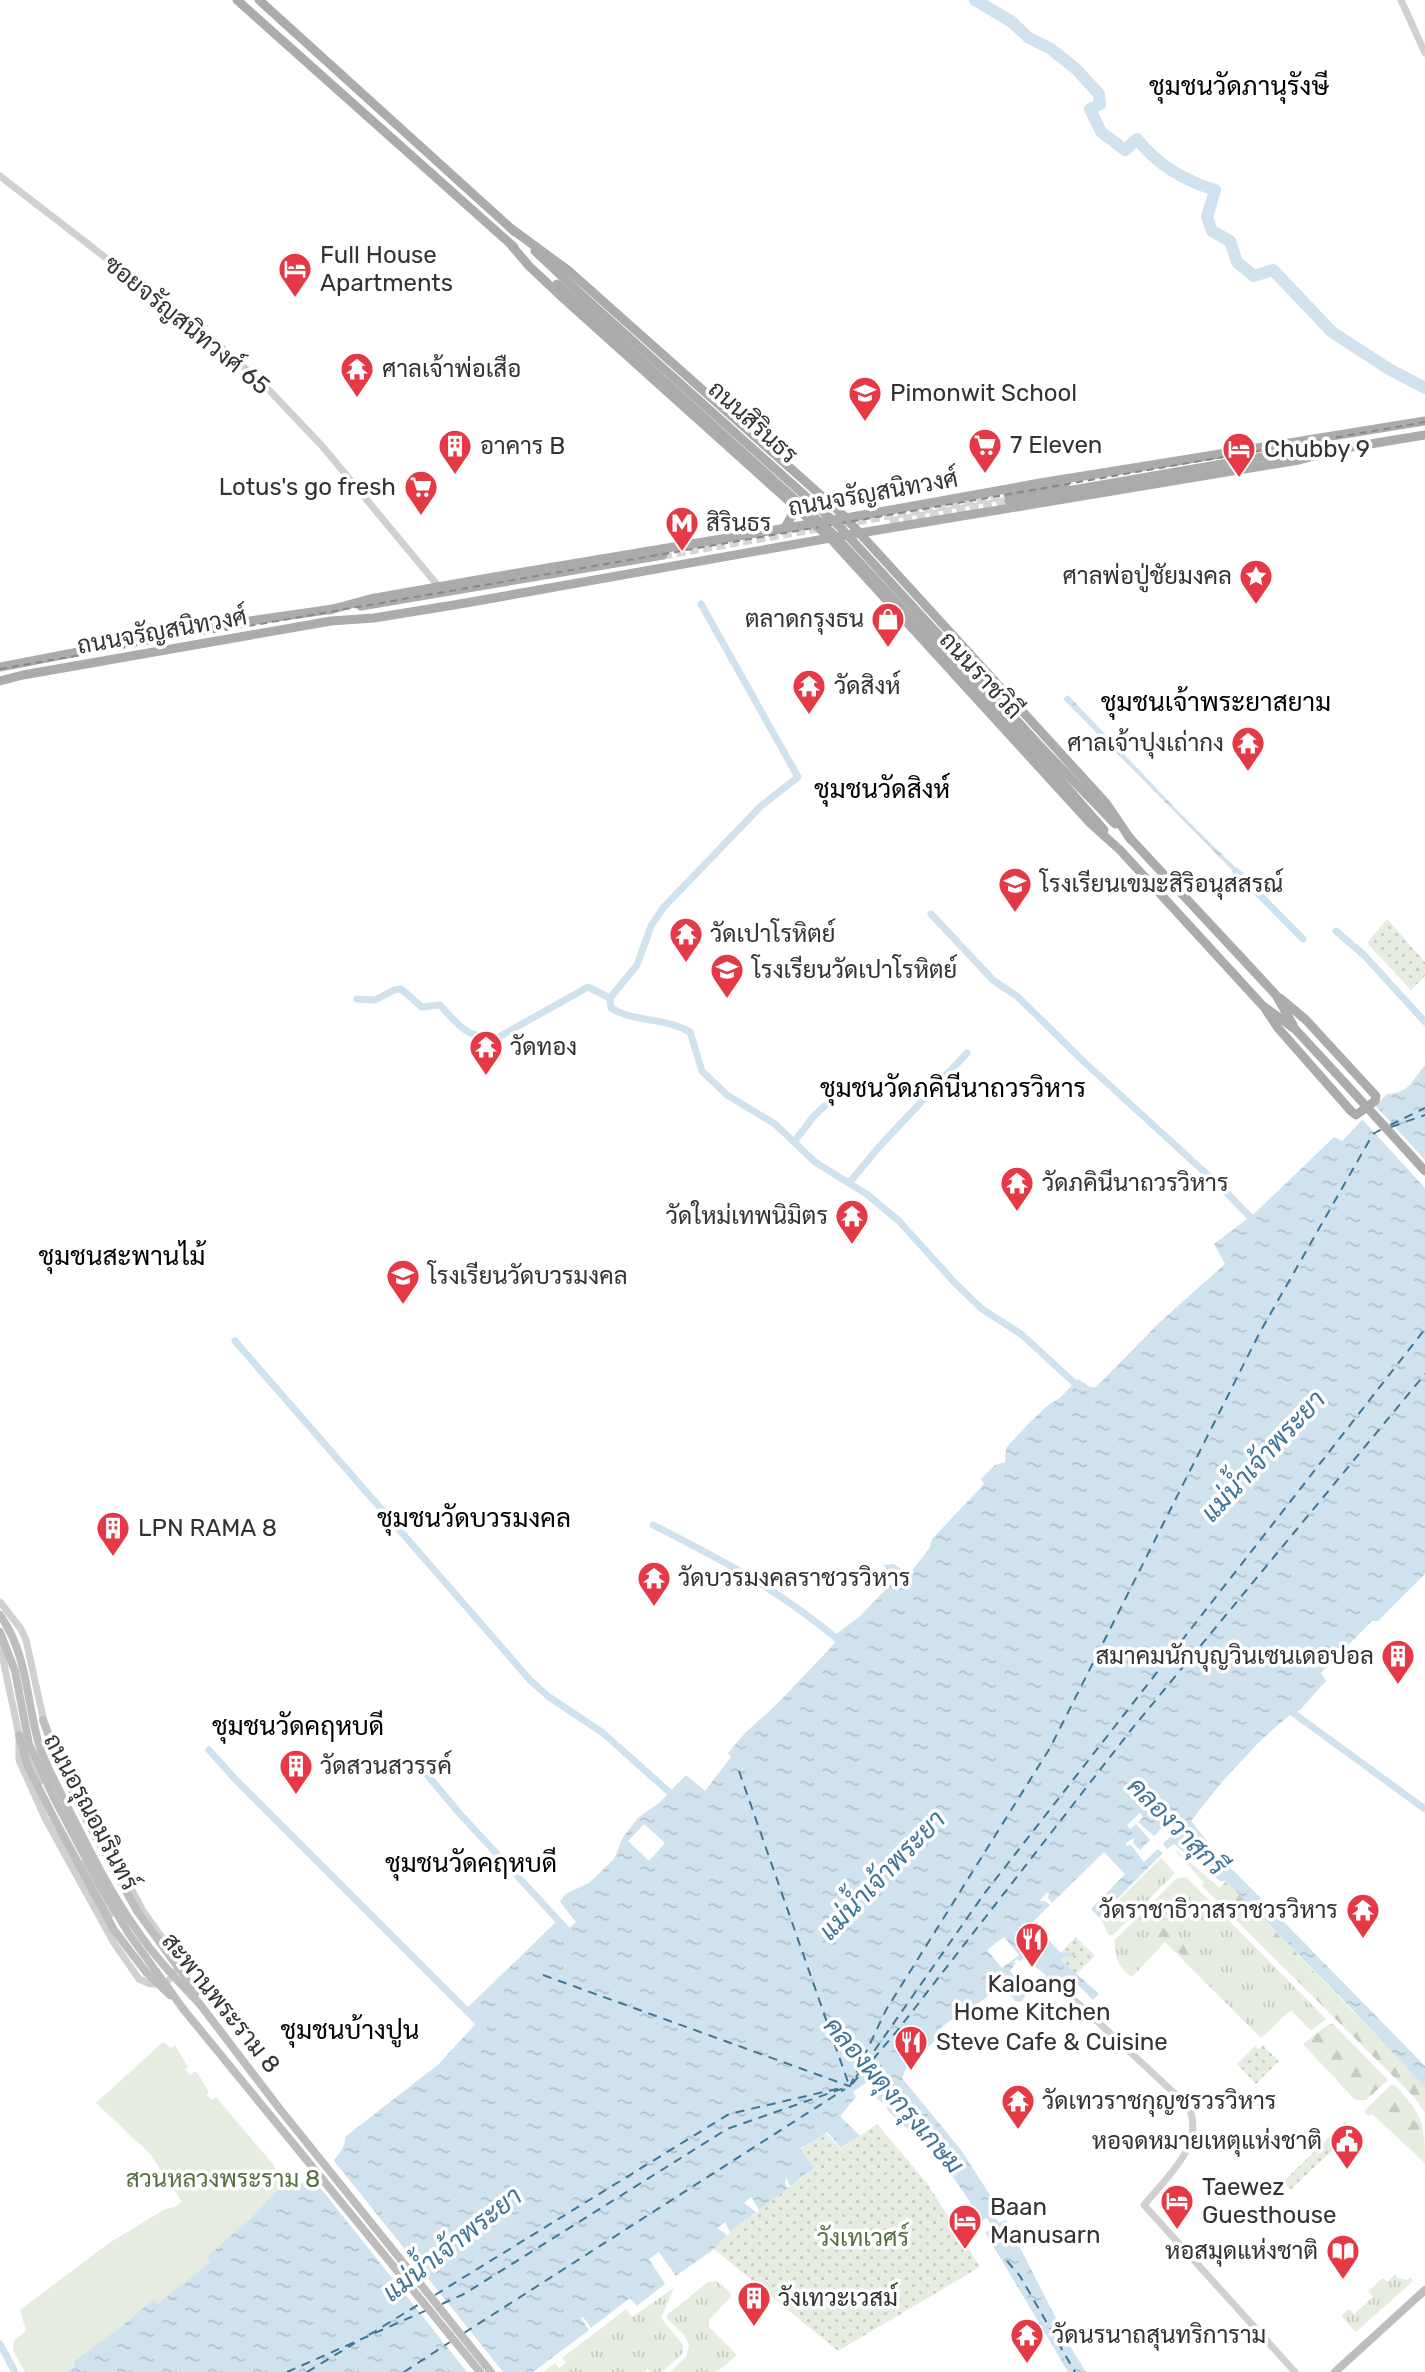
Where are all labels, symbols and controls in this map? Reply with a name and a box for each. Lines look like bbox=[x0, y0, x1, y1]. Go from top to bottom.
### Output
district label: ชุมชนวัดภานุรังษี bbox=[1149, 70, 1329, 104]
place label: Full House Apartments bbox=[320, 241, 453, 297]
street label: ซอยจรัญสนิทวงศ์ 65 bbox=[99, 248, 277, 400]
hotel icon: Full House Apartments bbox=[276, 250, 314, 299]
temple icon: ศาลเจ้าพ่อเสือ bbox=[338, 350, 376, 399]
place label: ศาลเจ้าพ่อเสือ bbox=[382, 354, 521, 383]
school or university icon: Pimonwit School bbox=[846, 374, 884, 423]
street label: ถนนสิรินธร bbox=[703, 375, 803, 469]
place label: Pimonwit School bbox=[890, 379, 1077, 407]
supermarket icon: 7 Eleven bbox=[966, 426, 1004, 475]
building icon: อาคาร B bbox=[436, 427, 474, 476]
hotel icon: Chubby 9 bbox=[1220, 430, 1258, 479]
place label: 7 Eleven bbox=[1010, 431, 1102, 459]
place label: อาคาร B bbox=[480, 432, 565, 460]
place label: Chubby 9 bbox=[1264, 435, 1370, 463]
street label: ถนนจรัญสนิทวงศ์ bbox=[786, 462, 960, 522]
supermarket icon: Lotus's go fresh bbox=[402, 468, 440, 517]
place label: Lotus's go fresh bbox=[219, 473, 396, 501]
metro station icon: สิรินธร bbox=[663, 504, 701, 553]
place label: สิรินธร bbox=[706, 509, 771, 537]
place icon: ศาลพ่อปู่ชัยมงคล bbox=[1237, 557, 1275, 606]
place label: ศาลพ่อปู่ชัยมงคล bbox=[1063, 562, 1232, 593]
street label: ถนนจรัญสนิทวงศ์ bbox=[75, 600, 249, 660]
shop icon: ตลาดกรุงธน bbox=[869, 600, 907, 649]
place label: ตลาดกรุงธน bbox=[745, 605, 864, 635]
street label: ถนนราชวิถี bbox=[934, 625, 1029, 724]
temple icon: วัดสิงห์ bbox=[790, 667, 828, 716]
place label: วัดสิงห์ bbox=[834, 670, 901, 700]
district label: ชุมชนเจ้าพระยาสยาม bbox=[1101, 686, 1331, 720]
temple icon: ศาลเจ้าปุงเถ่ากง bbox=[1229, 724, 1267, 773]
place label: ศาลเจ้าปุงเถ่ากง bbox=[1067, 728, 1224, 759]
district label: ชุมชนวัดสิงห์ bbox=[814, 772, 950, 807]
school or university icon: โรงเรียนเขมะสิริอนุสสรณ์ bbox=[996, 865, 1034, 914]
place label: โรงเรียนเขมะสิริอนุสสรณ์ bbox=[1038, 868, 1283, 900]
temple icon: วัดเปาโรหิตย์ bbox=[667, 915, 705, 964]
place label: วัดเปาโรหิตย์ bbox=[710, 918, 836, 948]
school or university icon: โรงเรียนวัดเปาโรหิตย์ bbox=[708, 951, 746, 1000]
place label: โรงเรียนวัดเปาโรหิตย์ bbox=[750, 954, 957, 984]
temple icon: วัดทอง bbox=[467, 1028, 505, 1077]
place label: วัดทอง bbox=[510, 1033, 577, 1061]
district label: ชุมชนวัดภคินีนาถวรวิหาร bbox=[820, 1072, 1086, 1106]
temple icon: วัดภคินีนาถวรวิหาร bbox=[998, 1164, 1036, 1213]
place label: วัดภคินีนาถวรวิหาร bbox=[1042, 1168, 1229, 1197]
temple icon: วัดใหม่เทพนิมิตร bbox=[833, 1197, 871, 1246]
place label: วัดใหม่เทพนิมิตร bbox=[666, 1200, 828, 1230]
district label: ชุมชนสะพานไม้ bbox=[39, 1240, 206, 1274]
school or university icon: โรงเรียนวัดบวรมงคล bbox=[384, 1257, 422, 1306]
place label: โรงเรียนวัดบวรมงคล bbox=[426, 1260, 628, 1290]
water label: แม่น้ำเจ้าพระยา bbox=[1190, 1380, 1332, 1528]
district label: ชุมชนวัดบวรมงคล bbox=[377, 1502, 571, 1536]
building icon: LPN RAMA 8 bbox=[94, 1509, 132, 1558]
place label: LPN RAMA 8 bbox=[138, 1514, 277, 1542]
temple icon: วัดบวรมงคลราชวรวิหาร bbox=[635, 1559, 673, 1608]
place label: วัดบวรมงคลราชวรวิหาร bbox=[678, 1564, 910, 1592]
building icon: สมาคมนักบุญวินเซนเดอปอล bbox=[1379, 1637, 1417, 1686]
place label: สมาคมนักบุญวินเซนเดอปอล bbox=[1095, 1642, 1374, 1672]
district label: ชุมชนวัดคฤหบดี bbox=[212, 1710, 384, 1744]
street label: ถนนอรุณอมรินทร์ bbox=[36, 1728, 146, 1896]
building icon: วัดสวนสวรรค์ bbox=[277, 1747, 315, 1796]
place label: วัดสวนสวรรค์ bbox=[320, 1750, 452, 1780]
water label: คลองวาสุกรี bbox=[1120, 1770, 1234, 1885]
water label: แม่น้ำเจ้าพระยา bbox=[809, 1800, 952, 1947]
district label: ชุมชนวัดคฤหบดี bbox=[385, 1847, 557, 1881]
temple icon: วัดราชาธิวาสราชวรวิหาร bbox=[1344, 1891, 1382, 1940]
place label: วัดราชาธิวาสราชวรวิหาร bbox=[1099, 1896, 1338, 1924]
restaurant icon: Kaloang Home Kitchen bbox=[1013, 1920, 1051, 1969]
street label: สะพานพระราม 8 bbox=[156, 1927, 286, 2079]
place label: Kaloang Home Kitchen bbox=[953, 1970, 1111, 2026]
water label: คลองผดุงกรุงเกษม bbox=[816, 2011, 970, 2181]
district label: ชุมชนบ้างปูน bbox=[281, 2014, 419, 2048]
restaurant icon: Steve Cafe & Cuisine bbox=[892, 2023, 930, 2072]
place label: Steve Cafe & Cuisine bbox=[936, 2028, 1168, 2056]
temple icon: วัดเทวราชกุญชรวรวิหาร bbox=[999, 2082, 1037, 2131]
place label: วัดเทวราชกุญชรวรวิหาร bbox=[1042, 2087, 1276, 2117]
public building icon: หอจดหมายเหตุแห่งชาติ bbox=[1328, 2122, 1366, 2171]
place label: หอจดหมายเหตุแห่งชาติ bbox=[1092, 2127, 1322, 2157]
park label: สวนหลวงพระราม 8 bbox=[126, 2165, 320, 2193]
place label: Taewez Guesthouse bbox=[1202, 2173, 1336, 2229]
water label: แม่น้ำเจ้าพระยา bbox=[373, 2176, 528, 2308]
hotel icon: Taewez Guesthouse bbox=[1158, 2182, 1196, 2231]
place label: Baan Manusarn bbox=[990, 2193, 1100, 2249]
hotel icon: Baan Manusarn bbox=[946, 2202, 984, 2251]
park label: วังเทเวศร์ bbox=[817, 2222, 909, 2252]
library icon: หอสมุดแห่งชาติ bbox=[1324, 2232, 1362, 2281]
place label: หอสมุดแห่งชาติ bbox=[1165, 2237, 1318, 2267]
building icon: วังเทวะเวสม์ bbox=[735, 2279, 773, 2328]
place label: วังเทวะเวสม์ bbox=[778, 2282, 898, 2312]
temple icon: วัดนรนาถสุนทริการาม bbox=[1008, 2316, 1046, 2365]
place label: วัดนรนาถสุนทริการาม bbox=[1052, 2321, 1266, 2351]

